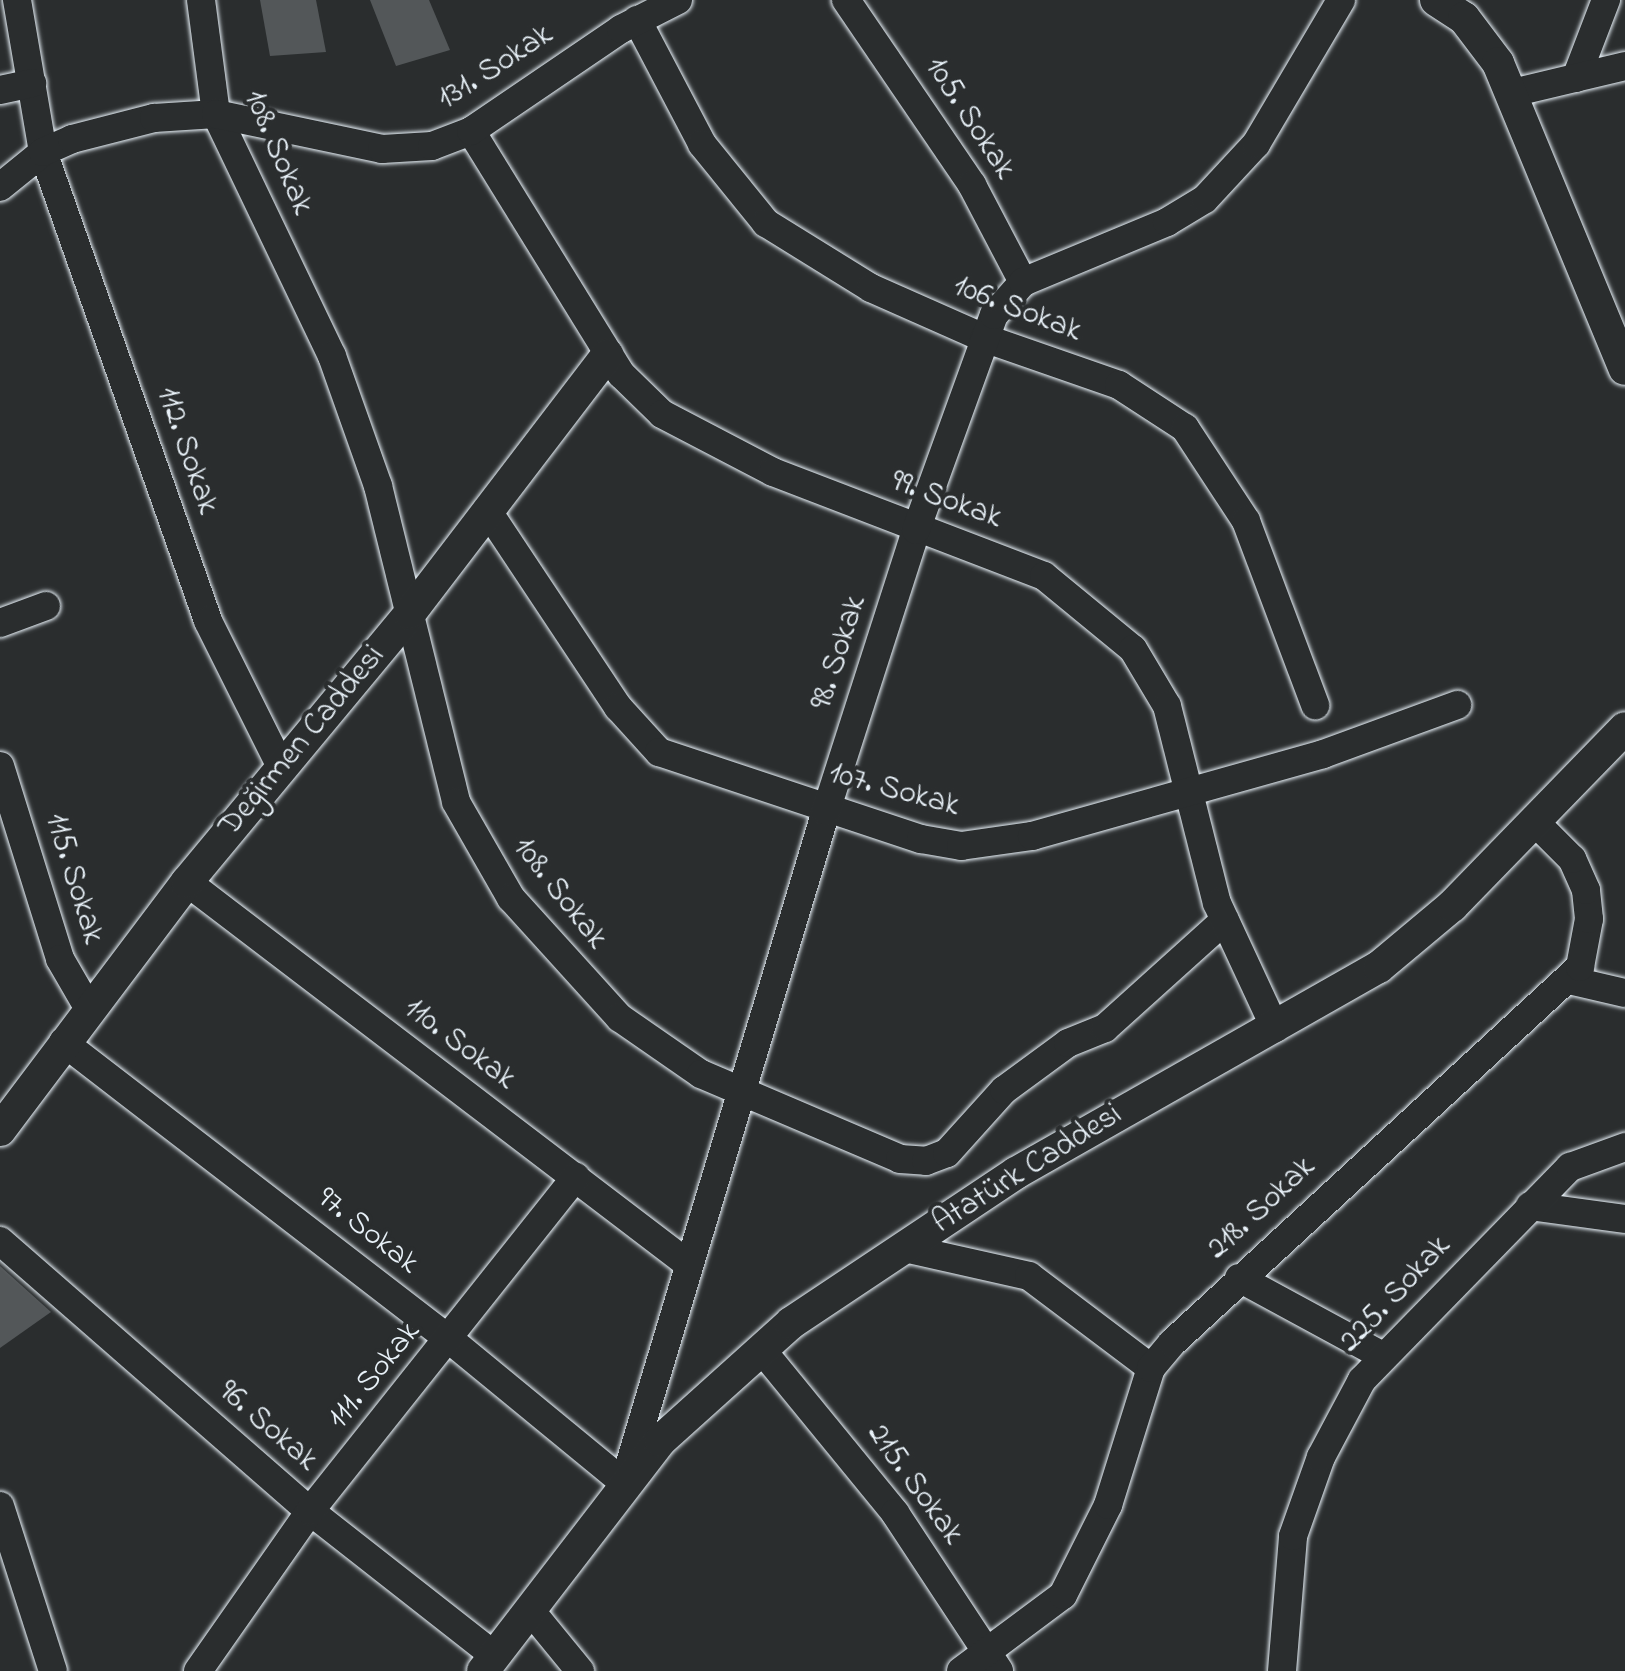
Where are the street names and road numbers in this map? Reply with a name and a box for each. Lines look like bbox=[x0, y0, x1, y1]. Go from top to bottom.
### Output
street label: 131. Sokak bbox=[431, 17, 561, 119]
street label: 105. Sokak bbox=[915, 51, 1023, 187]
street label: 108. Sokak bbox=[234, 85, 320, 221]
street label: 106. Sokak bbox=[948, 268, 1086, 352]
street label: 112. Sokak bbox=[146, 382, 226, 520]
street label: 99. Sokak bbox=[885, 463, 1007, 539]
street label: 98. Sokak bbox=[804, 591, 876, 715]
street label: Değirmen Caddesi bbox=[212, 638, 394, 846]
street label: 107. Sokak bbox=[825, 755, 963, 827]
street label: 115. Sokak bbox=[35, 809, 111, 949]
street label: 108. Sokak bbox=[503, 830, 615, 958]
street label: 110. Sokak bbox=[395, 990, 523, 1100]
street label: Atatürk Caddesi bbox=[926, 1097, 1130, 1243]
street label: 218. Sokak bbox=[1200, 1149, 1324, 1269]
street label: 97. Sokak bbox=[308, 1180, 426, 1284]
street label: 225. Sokak bbox=[1332, 1228, 1460, 1362]
street label: 111. Sokak bbox=[320, 1315, 430, 1437]
street label: 96. Sokak bbox=[209, 1373, 325, 1481]
street label: 215. Sokak bbox=[857, 1417, 971, 1553]

